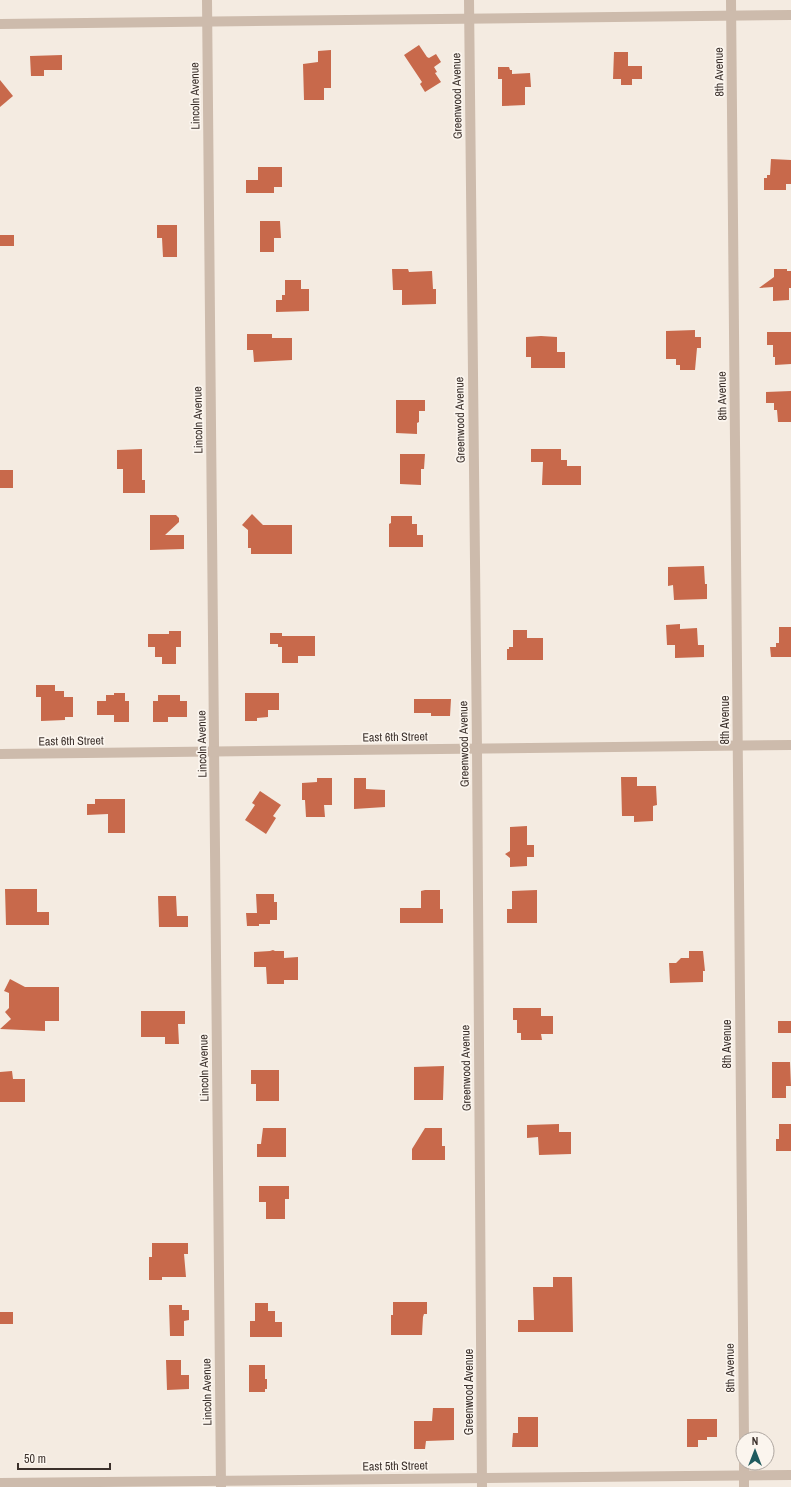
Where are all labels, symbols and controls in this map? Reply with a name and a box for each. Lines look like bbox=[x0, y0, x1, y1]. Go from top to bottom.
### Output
street label: 8th Avenue bbox=[711, 47, 727, 97]
street label: Greenwood Avenue bbox=[448, 53, 466, 139]
street label: Lincoln Avenue bbox=[186, 62, 204, 130]
street label: 8th Avenue bbox=[714, 371, 730, 421]
street label: Greenwood Avenue bbox=[451, 377, 469, 463]
street label: Lincoln Avenue bbox=[189, 386, 207, 454]
street label: 8th Avenue bbox=[717, 695, 733, 745]
street label: Greenwood Avenue bbox=[455, 701, 473, 787]
street label: Lincoln Avenue bbox=[193, 710, 211, 778]
street label: East 6th Street bbox=[362, 728, 428, 746]
street label: East 6th Street bbox=[38, 732, 104, 750]
street label: 8th Avenue bbox=[719, 1019, 735, 1069]
street label: Greenwood Avenue bbox=[457, 1025, 475, 1111]
street label: Lincoln Avenue bbox=[195, 1034, 213, 1102]
street label: 8th Avenue bbox=[722, 1343, 738, 1393]
street label: Greenwood Avenue bbox=[461, 1349, 477, 1435]
street label: Lincoln Avenue bbox=[198, 1358, 216, 1426]
north arrow bbox=[735, 1431, 775, 1471]
text: N bbox=[752, 1434, 758, 1448]
scale bar bbox=[18, 1445, 110, 1471]
text: 50 m bbox=[24, 1451, 46, 1467]
street label: East 5th Street bbox=[362, 1457, 428, 1475]

